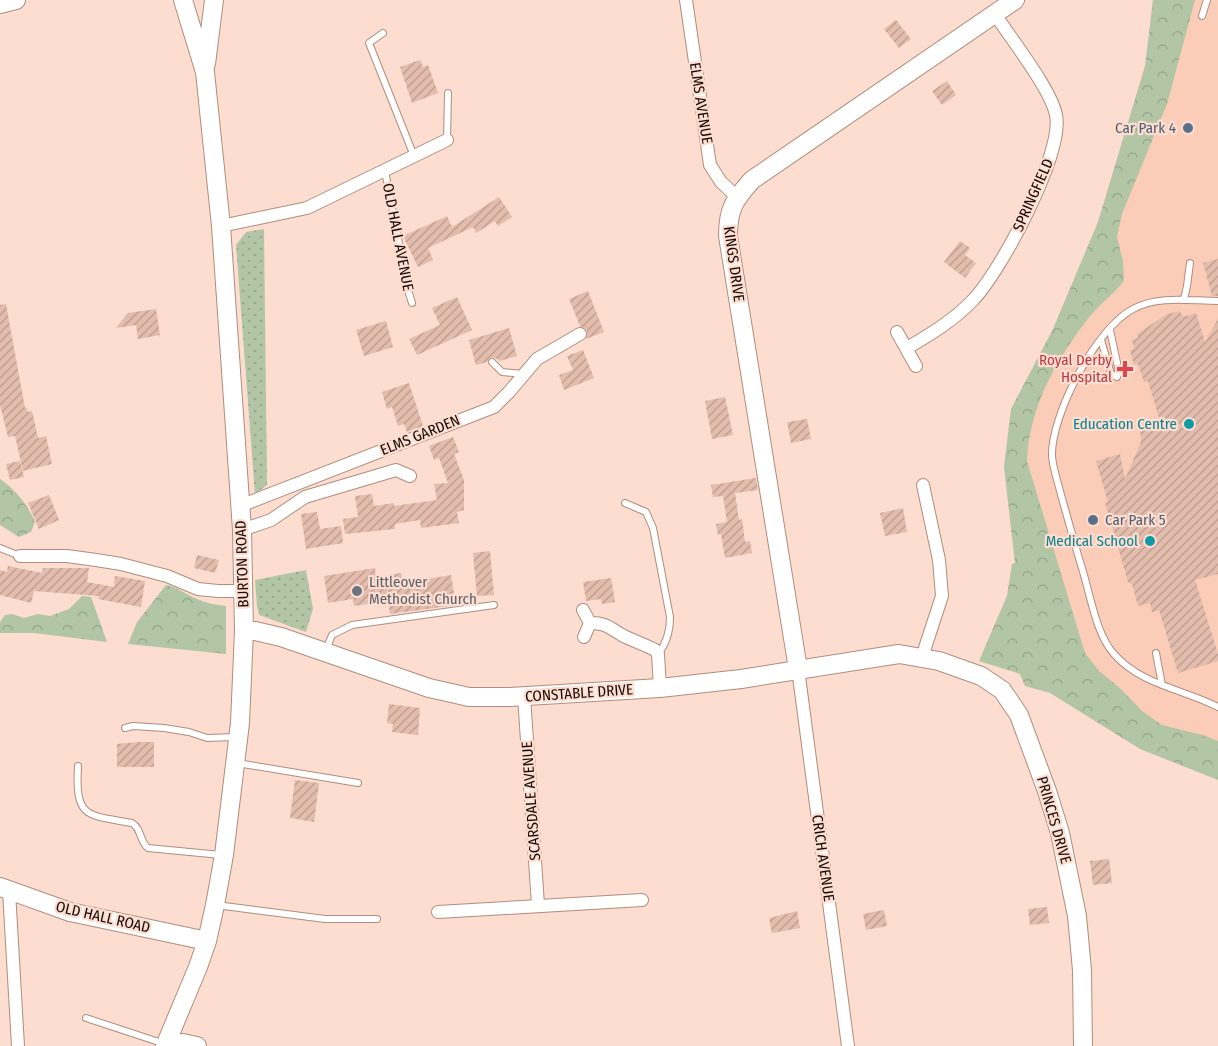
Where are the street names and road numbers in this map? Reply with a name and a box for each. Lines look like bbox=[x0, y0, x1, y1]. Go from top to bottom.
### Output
street label: ELMS AVENUE bbox=[686, 61, 716, 145]
street label: SPRINGFIELD bbox=[1009, 156, 1057, 234]
street label: OLD HALL AVENUE bbox=[379, 182, 417, 292]
street label: KINGS DRIVE bbox=[720, 225, 748, 303]
street label: ELMS GARDEN bbox=[377, 411, 463, 459]
street label: BURTON ROAD bbox=[231, 520, 253, 608]
street label: CONSTABLE DRIVE bbox=[525, 680, 633, 706]
street label: SCARSDALE AVENUE bbox=[518, 741, 544, 861]
street label: PRINCES DRIVE bbox=[1033, 774, 1075, 866]
street label: CRICH AVENUE bbox=[808, 814, 838, 902]
street label: OLD HALL ROAD bbox=[54, 897, 152, 937]

